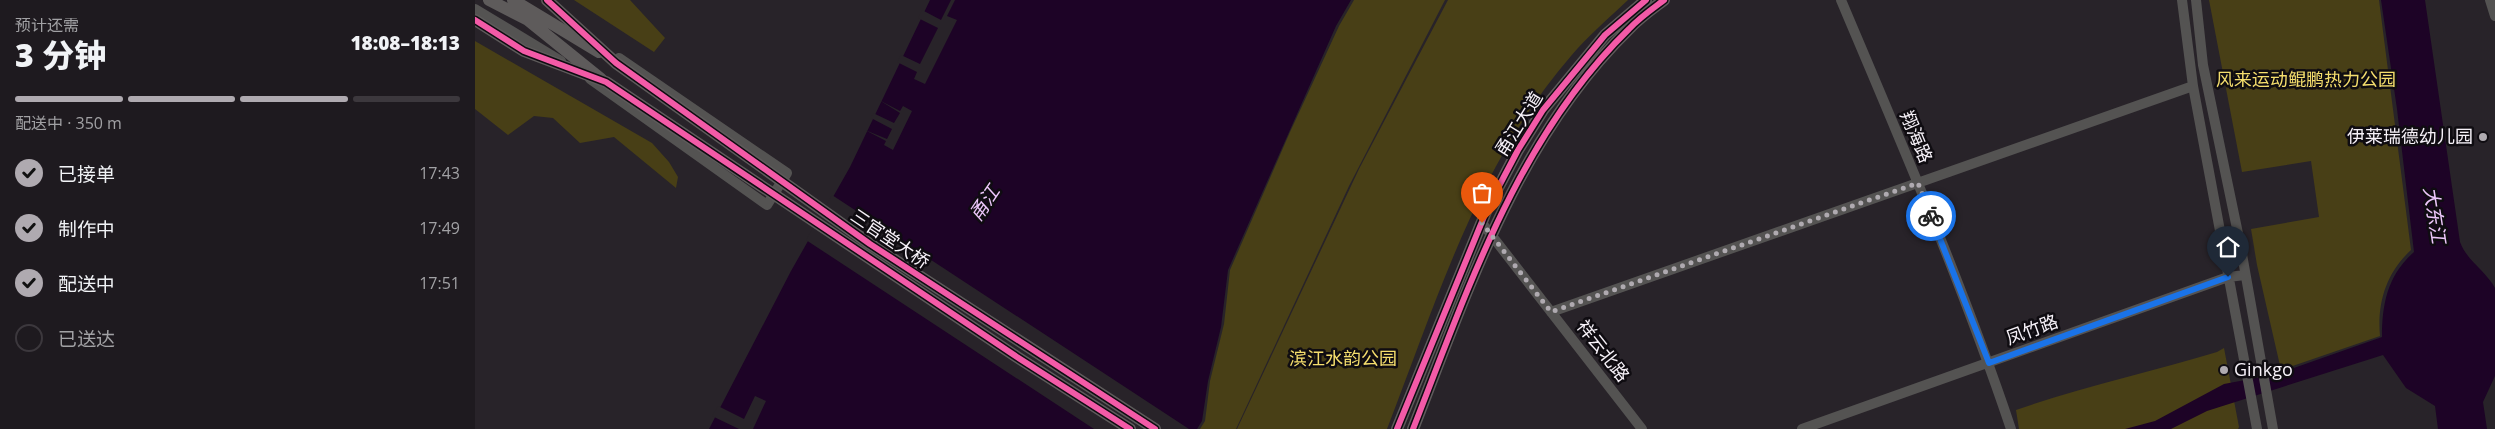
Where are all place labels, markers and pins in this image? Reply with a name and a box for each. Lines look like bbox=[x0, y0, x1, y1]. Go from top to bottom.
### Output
place label: 伊莱瑞德幼儿园 bbox=[2347, 124, 2473, 148]
marker: 伊莱瑞德幼儿园 bbox=[2477, 131, 2489, 143]
pin bbox=[1461, 172, 1503, 223]
pin bbox=[2207, 226, 2249, 277]
place label: Ginkgo bbox=[2234, 357, 2293, 381]
marker: Ginkgo bbox=[2218, 364, 2230, 376]

